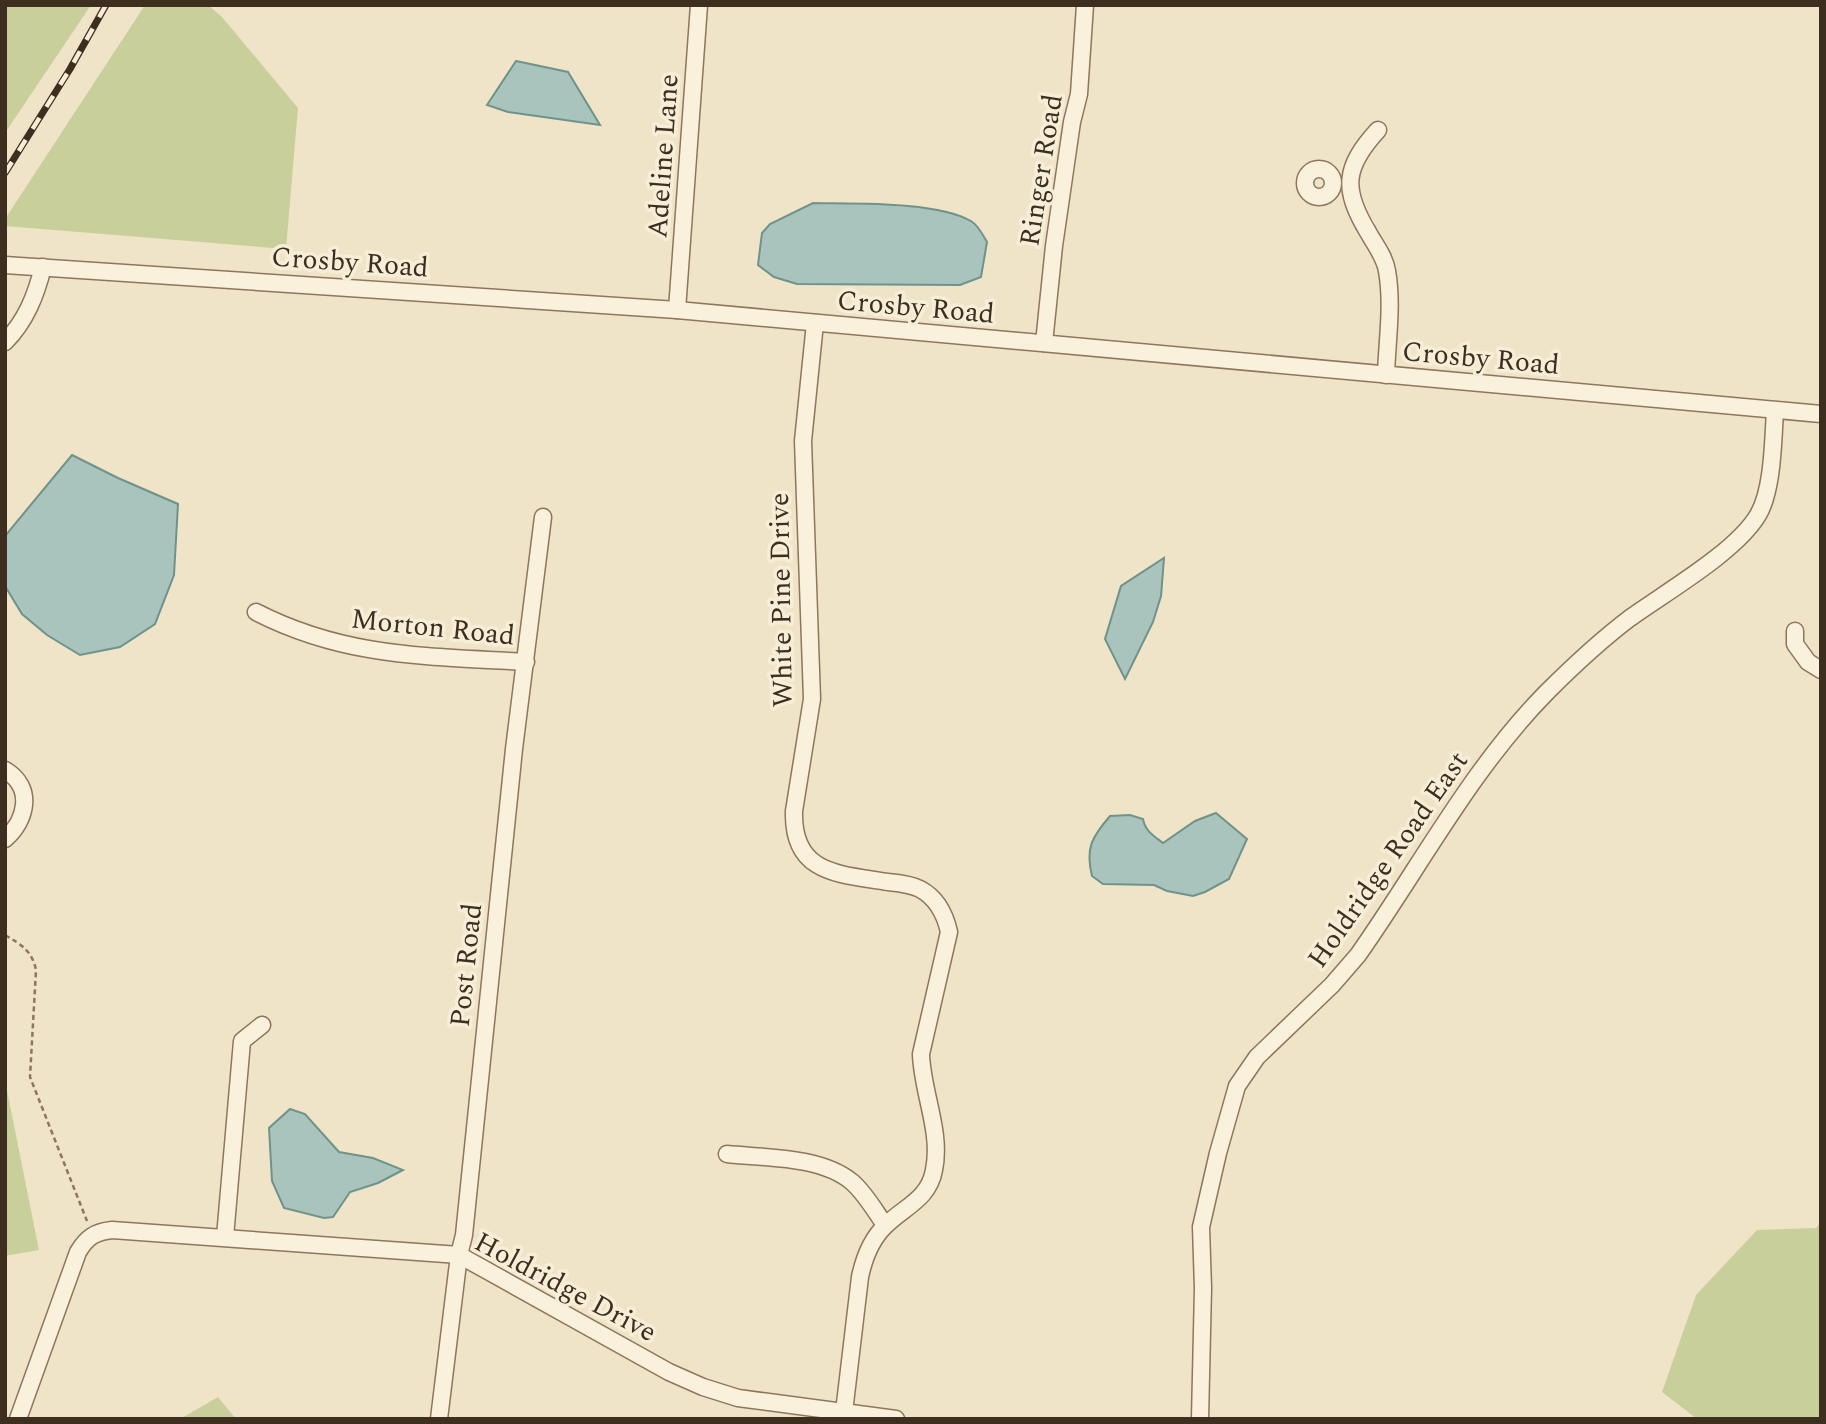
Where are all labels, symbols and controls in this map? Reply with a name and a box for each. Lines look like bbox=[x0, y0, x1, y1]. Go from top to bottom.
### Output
street label: Adeline Lane bbox=[636, 72, 691, 240]
street label: Ringer Road bbox=[1008, 91, 1075, 249]
street label: Crosby Road bbox=[270, 236, 430, 289]
street label: Crosby Road bbox=[835, 279, 996, 336]
street label: Crosby Road bbox=[1400, 330, 1561, 387]
street label: White Pine Drive bbox=[758, 492, 805, 708]
street label: Morton Road bbox=[349, 598, 517, 657]
street label: Holdridge Road East bbox=[1297, 742, 1479, 977]
street label: Post Road bbox=[439, 901, 494, 1029]
street label: Holdridge Drive bbox=[466, 1221, 664, 1354]

